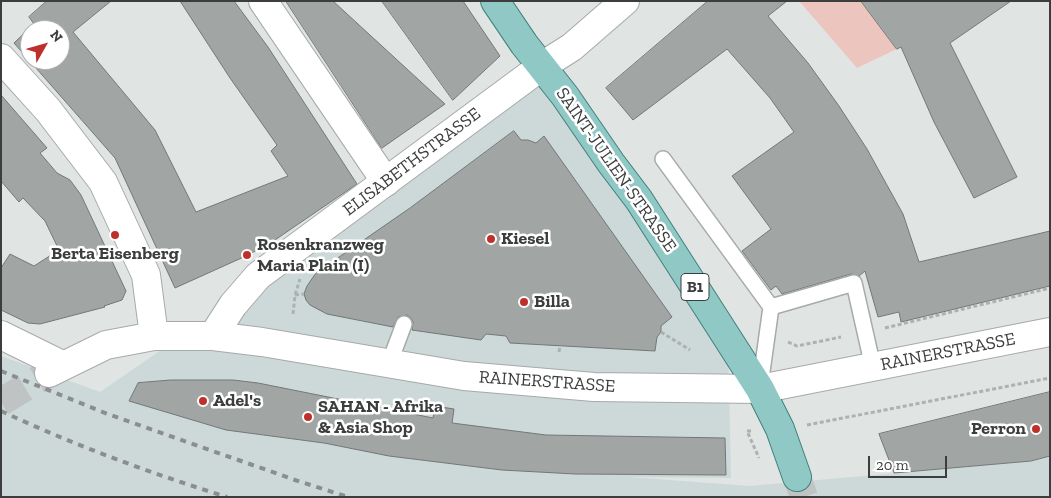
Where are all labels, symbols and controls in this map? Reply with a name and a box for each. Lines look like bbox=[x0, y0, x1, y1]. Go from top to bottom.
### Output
north arrow bbox=[20, 20, 70, 70]
text: N bbox=[46, 27, 66, 45]
street label: SAINT-JULIEN-STRASSE bbox=[551, 84, 681, 256]
street label: ELISABETHSTRASSE bbox=[339, 103, 485, 221]
place label: Kiesel bbox=[501, 228, 549, 250]
marker: Berta Eisenberg bbox=[109, 229, 121, 241]
marker: Kiesel bbox=[485, 233, 497, 245]
place label: Rosenkranzweg Maria Plain (I) bbox=[257, 234, 384, 276]
place label: Berta Eisenberg bbox=[51, 243, 179, 265]
marker: Rosenkranzweg Maria Plain (I) bbox=[241, 249, 253, 261]
road number: B1 bbox=[681, 274, 709, 300]
place label: Billa bbox=[534, 291, 570, 313]
marker: Billa bbox=[518, 296, 530, 308]
street label: RAINERSTRASSE bbox=[879, 328, 1017, 376]
street label: RAINERSTRASSE bbox=[478, 366, 616, 398]
place label: Adel's bbox=[213, 390, 261, 412]
marker: Adel's bbox=[197, 395, 209, 407]
place label: SAHAN - Afrika & Asia Shop bbox=[318, 396, 443, 438]
marker: SAHAN - Afrika & Asia Shop bbox=[302, 411, 314, 423]
place label: Perron bbox=[971, 418, 1026, 440]
marker: Perron bbox=[1030, 423, 1042, 435]
scale bar bbox=[871, 446, 950, 478]
text: 20 m bbox=[876, 456, 909, 474]

